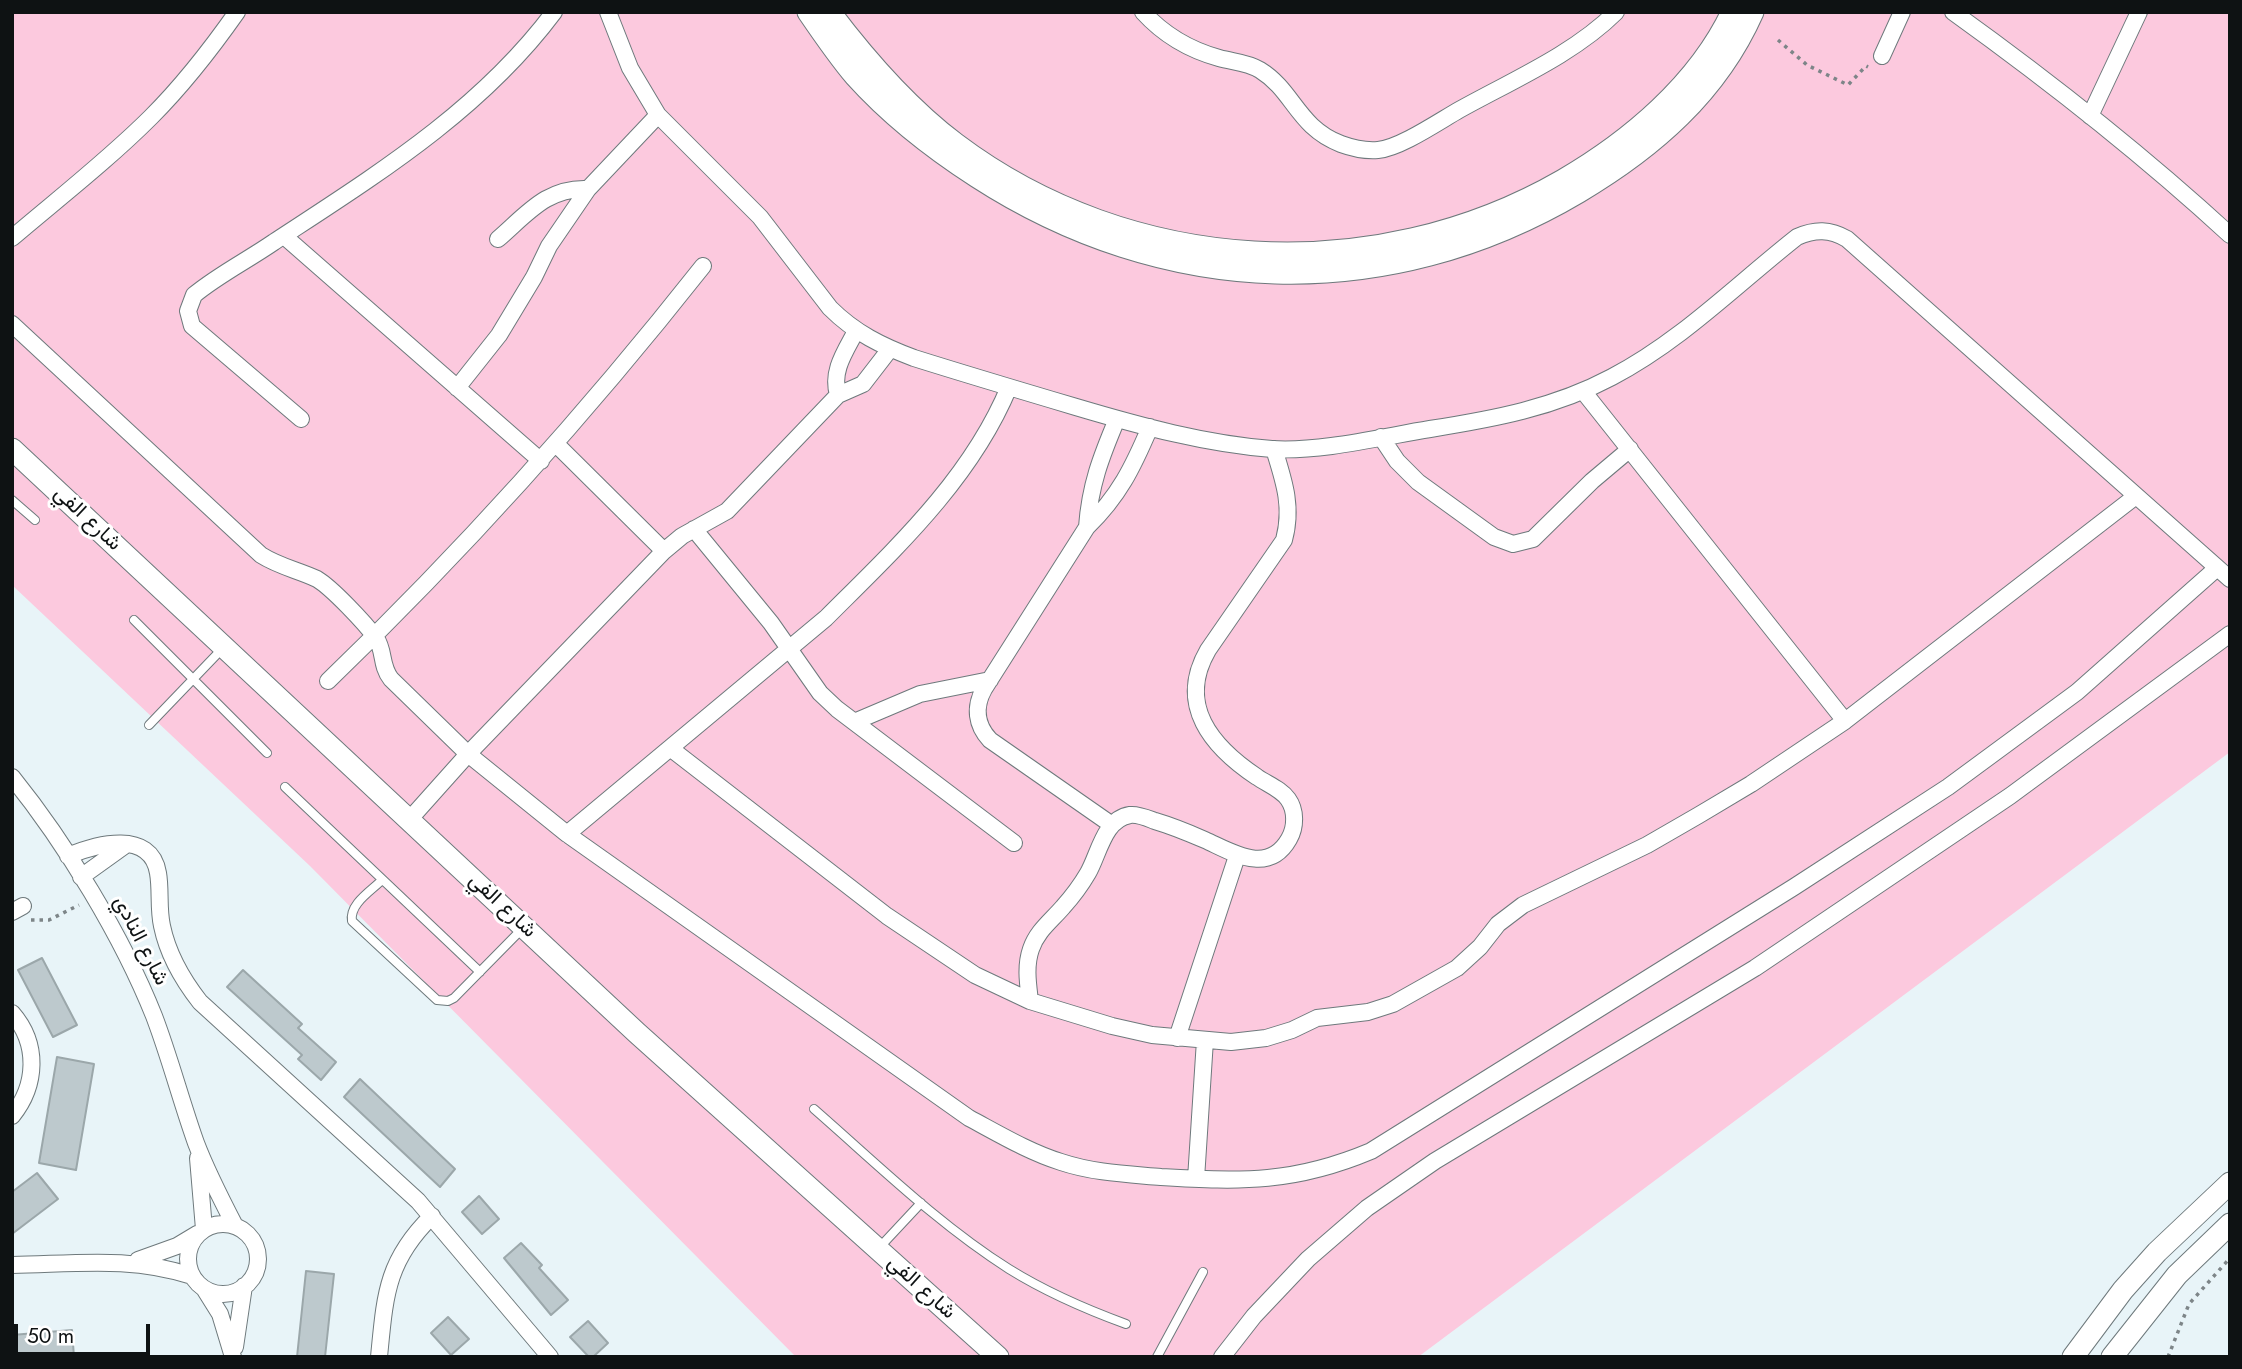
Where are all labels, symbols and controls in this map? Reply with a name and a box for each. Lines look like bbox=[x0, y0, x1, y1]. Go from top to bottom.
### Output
street label: شارع الفي bbox=[48, 481, 126, 557]
street label: شارع الفي bbox=[463, 868, 541, 944]
street label: شارع النادي bbox=[107, 892, 173, 990]
street label: شارع الفي bbox=[882, 1251, 960, 1325]
scale bar bbox=[18, 1310, 154, 1354]
text: 50 m bbox=[27, 1321, 74, 1351]

